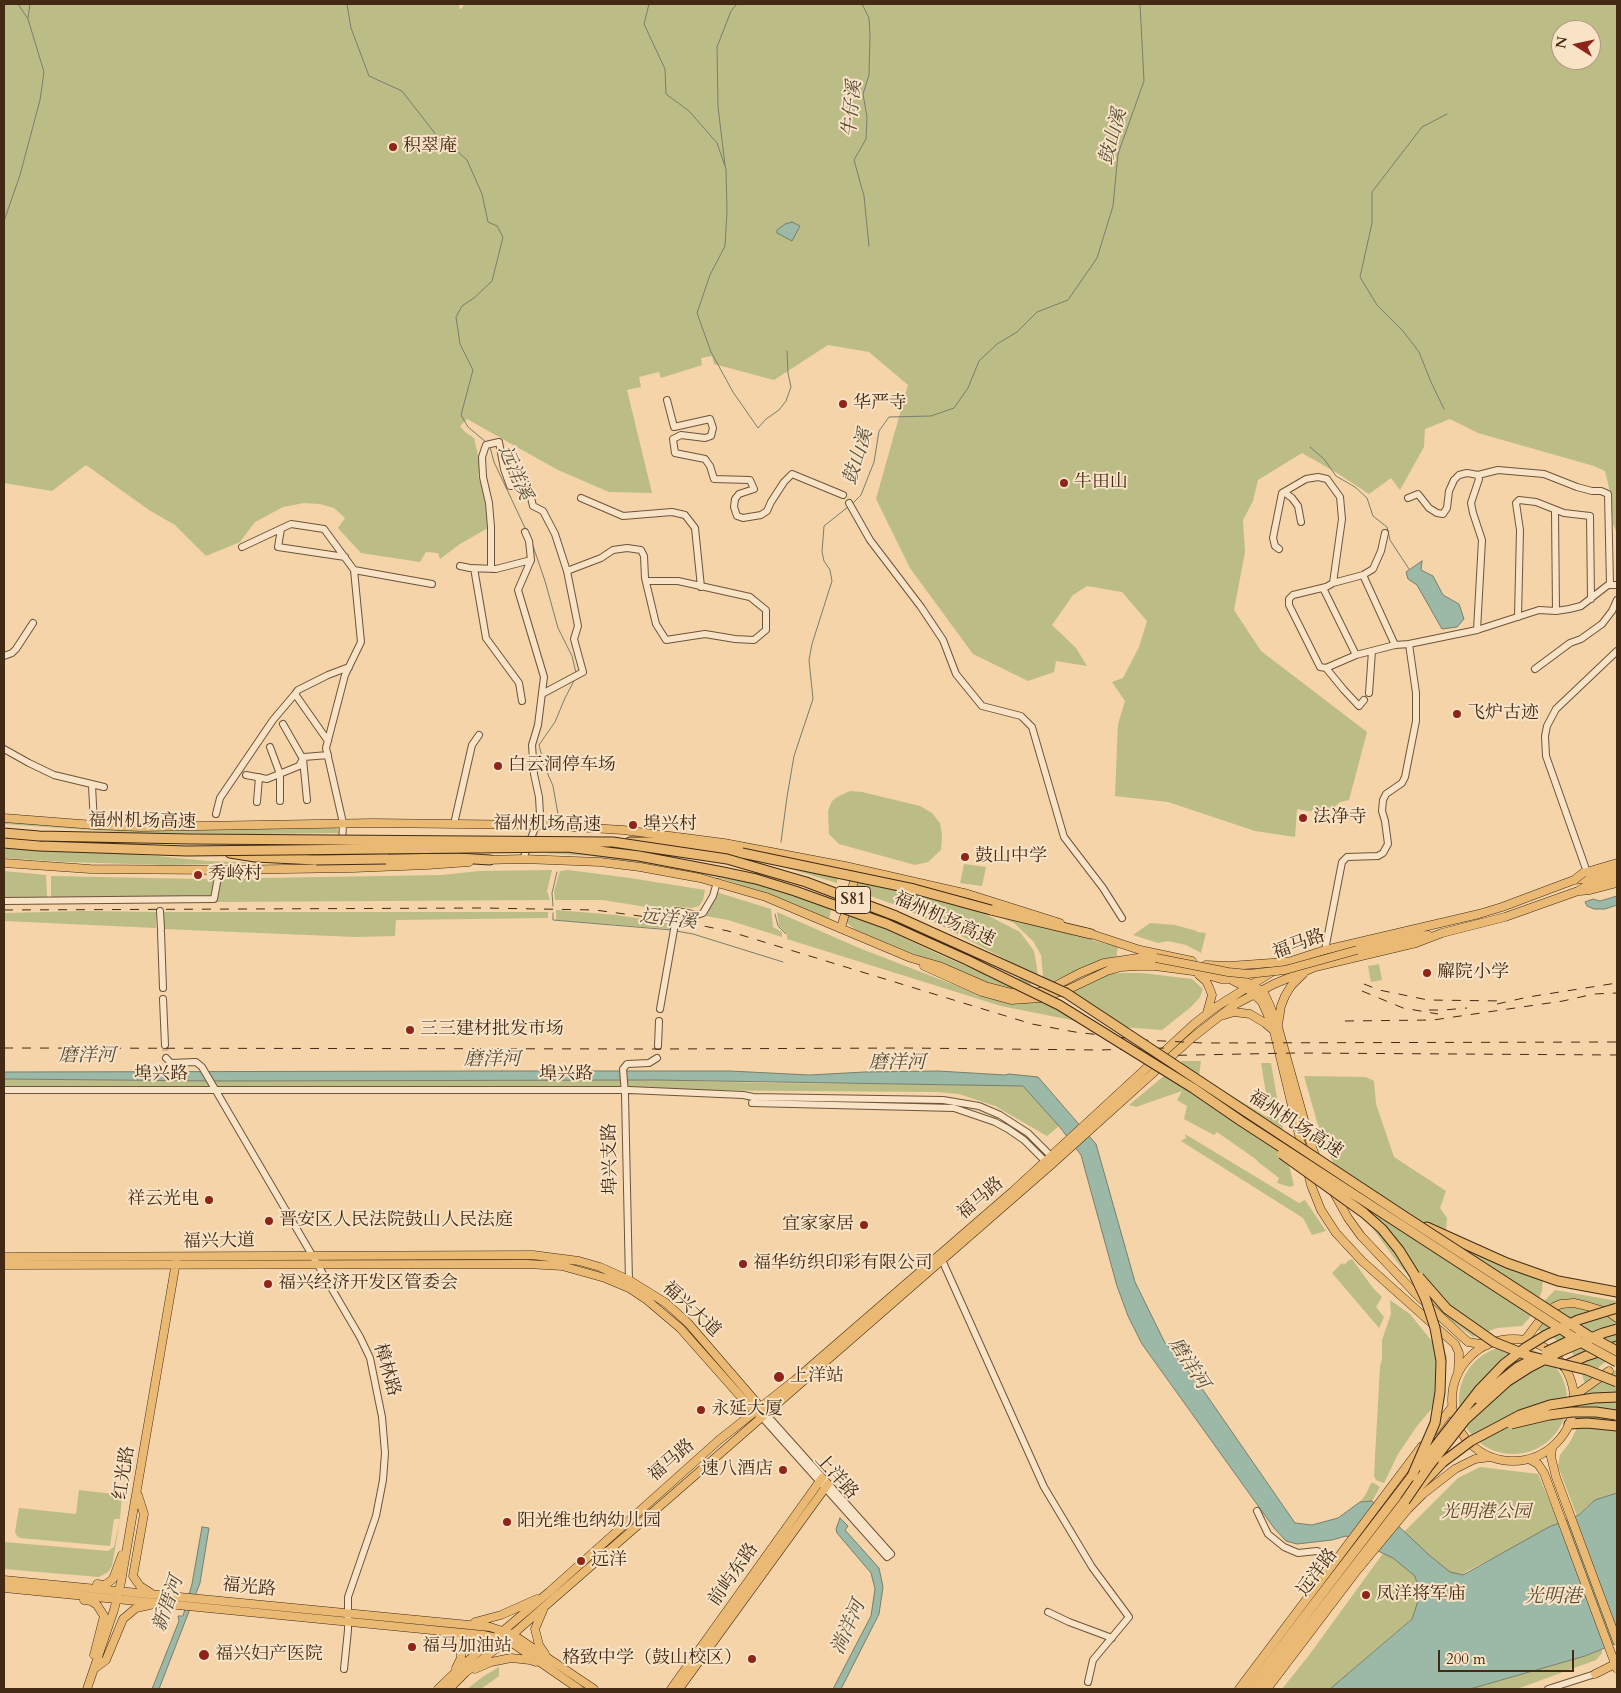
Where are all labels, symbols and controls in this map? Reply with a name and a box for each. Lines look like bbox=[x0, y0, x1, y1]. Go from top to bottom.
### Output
north arrow bbox=[1551, 20, 1601, 70]
text: N bbox=[1551, 35, 1572, 50]
water label: 牛仔溪 bbox=[839, 79, 867, 139]
water label: 鼓山溪 bbox=[1096, 107, 1132, 167]
place label: 积翠庵 bbox=[403, 136, 457, 158]
marker: 积翠庵 bbox=[387, 141, 399, 153]
place label: 华严寺 bbox=[853, 393, 907, 415]
marker: 华严寺 bbox=[837, 398, 849, 410]
water label: 鼓山溪 bbox=[839, 426, 879, 488]
water label: 远洋溪 bbox=[492, 442, 536, 504]
place label: 牛田山 bbox=[1074, 472, 1128, 494]
marker: 牛田山 bbox=[1058, 477, 1070, 489]
place label: 飞炉古迹 bbox=[1467, 703, 1539, 725]
marker: 飞炉古迹 bbox=[1451, 708, 1463, 720]
place label: 白云洞停车场 bbox=[508, 755, 616, 777]
marker: 白云洞停车场 bbox=[492, 760, 504, 772]
place label: 法净寺 bbox=[1313, 807, 1367, 829]
street label: 福州机场高速 bbox=[88, 810, 196, 834]
marker: 法净寺 bbox=[1297, 812, 1309, 824]
street label: 福州机场高速 bbox=[493, 813, 601, 837]
place label: 埠兴村 bbox=[643, 814, 697, 836]
marker: 埠兴村 bbox=[627, 819, 639, 831]
place label: 鼓山中学 bbox=[975, 846, 1047, 868]
marker: 鼓山中学 bbox=[959, 851, 971, 863]
place label: 秀岭村 bbox=[208, 864, 262, 886]
marker: 秀岭村 bbox=[192, 869, 204, 881]
road number: S81 bbox=[836, 886, 870, 914]
street label: 福州机场高速 bbox=[890, 888, 998, 952]
water label: 远洋溪 bbox=[638, 905, 698, 935]
street label: 福马路 bbox=[1270, 926, 1328, 964]
place label: 廨院小学 bbox=[1437, 962, 1509, 984]
marker: 廨院小学 bbox=[1421, 967, 1433, 979]
place label: 三三建材批发市场 bbox=[420, 1019, 564, 1041]
marker: 三三建材批发市场 bbox=[404, 1024, 416, 1036]
water label: 磨洋河 bbox=[59, 1046, 115, 1068]
water label: 磨洋河 bbox=[464, 1050, 520, 1072]
water label: 磨洋河 bbox=[869, 1053, 925, 1075]
street label: 埠兴路 bbox=[134, 1064, 188, 1086]
street label: 埠兴路 bbox=[539, 1064, 593, 1086]
street label: 福州机场高速 bbox=[1244, 1087, 1346, 1163]
street label: 埠兴支路 bbox=[600, 1123, 622, 1195]
street label: 福马路 bbox=[954, 1173, 1008, 1225]
place label: 祥云光电 bbox=[127, 1189, 199, 1211]
marker: 祥云光电 bbox=[203, 1194, 215, 1206]
place label: 晋安区人民法院鼓山人民法庭 bbox=[279, 1210, 513, 1232]
place label: 宜家家居 bbox=[782, 1214, 854, 1236]
marker: 晋安区人民法院鼓山人民法庭 bbox=[263, 1215, 275, 1227]
marker: 宜家家居 bbox=[858, 1219, 870, 1231]
street label: 福兴大道 bbox=[183, 1231, 255, 1253]
place label: 福华纺织印彩有限公司 bbox=[753, 1253, 933, 1275]
marker: 福华纺织印彩有限公司 bbox=[737, 1258, 749, 1270]
place label: 福兴经济开发区管委会 bbox=[278, 1273, 458, 1295]
marker: 福兴经济开发区管委会 bbox=[262, 1278, 274, 1290]
street label: 福兴大道 bbox=[657, 1278, 725, 1342]
water label: 磨洋河 bbox=[1163, 1334, 1213, 1394]
street label: 樟林路 bbox=[368, 1341, 404, 1399]
place label: 上洋站 bbox=[790, 1366, 844, 1388]
marker: 上洋站 bbox=[772, 1370, 786, 1384]
place label: 永延大厦 bbox=[711, 1399, 783, 1421]
marker: 永延大厦 bbox=[695, 1404, 707, 1416]
street label: 福马路 bbox=[645, 1435, 699, 1487]
street label: 红光路 bbox=[110, 1445, 140, 1501]
street label: 上洋路 bbox=[810, 1450, 862, 1504]
place label: 速八酒店 bbox=[701, 1459, 773, 1481]
marker: 速八酒店 bbox=[777, 1464, 789, 1476]
park label: 光明港公园 bbox=[1441, 1502, 1531, 1524]
place label: 阳光维也纳幼儿园 bbox=[517, 1511, 661, 1533]
marker: 阳光维也纳幼儿园 bbox=[501, 1516, 513, 1528]
street label: 前屿东路 bbox=[705, 1539, 763, 1611]
street label: 远洋路 bbox=[1293, 1545, 1343, 1601]
place label: 远洋 bbox=[591, 1550, 627, 1572]
marker: 远洋 bbox=[575, 1555, 587, 1567]
water label: 新厝河 bbox=[149, 1573, 189, 1635]
street label: 福光路 bbox=[221, 1574, 277, 1602]
place label: 凤洋将军庙 bbox=[1376, 1584, 1466, 1606]
water label: 光明港 bbox=[1525, 1587, 1581, 1609]
marker: 凤洋将军庙 bbox=[1360, 1589, 1372, 1601]
water label: 淌洋河 bbox=[827, 1597, 871, 1659]
place label: 福马加油站 bbox=[422, 1636, 512, 1658]
scale bar bbox=[1441, 1640, 1577, 1672]
marker: 福马加油站 bbox=[406, 1641, 418, 1653]
place label: 福兴妇产医院 bbox=[215, 1644, 323, 1666]
marker: 福兴妇产医院 bbox=[197, 1648, 211, 1662]
place label: 格致中学（鼓山校区） bbox=[562, 1648, 742, 1670]
text: 200 m bbox=[1446, 1649, 1486, 1669]
marker: 格致中学（鼓山校区） bbox=[746, 1653, 758, 1665]

